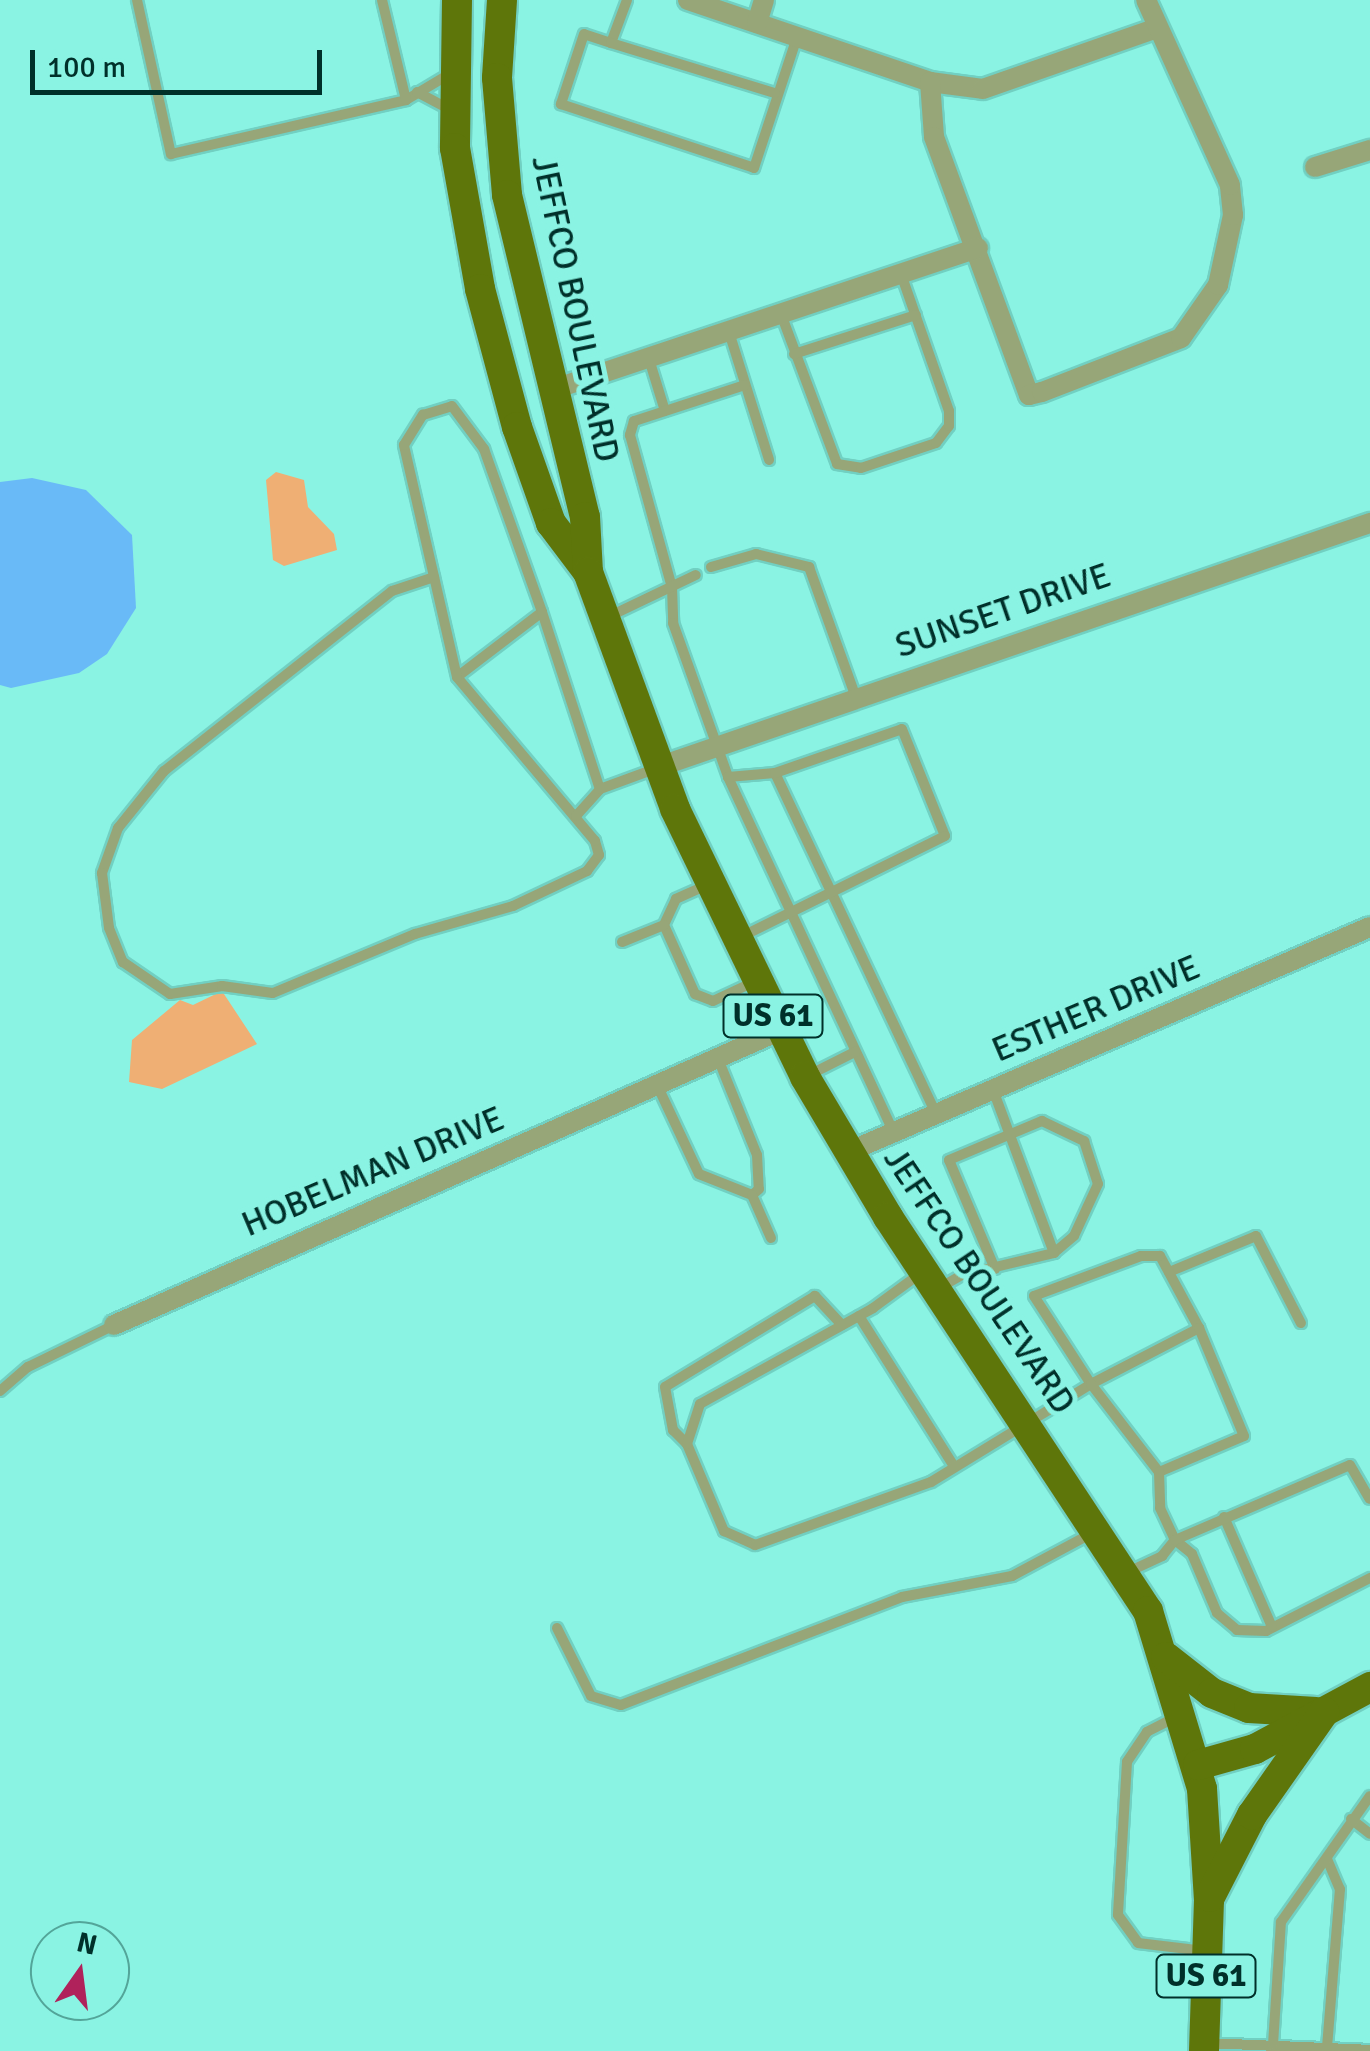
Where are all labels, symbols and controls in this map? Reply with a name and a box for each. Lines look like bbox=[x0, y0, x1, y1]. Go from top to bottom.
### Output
scale bar bbox=[35, 30, 328, 92]
text: 100 m bbox=[47, 49, 126, 86]
street label: JEFFCO BOULEVARD bbox=[522, 152, 628, 466]
street label: SUNSET DRIVE bbox=[890, 555, 1116, 667]
street label: ESTHER DRIVE bbox=[986, 946, 1206, 1072]
road number: US 61 bbox=[720, 989, 826, 1043]
street label: HOBELMAN DRIVE bbox=[236, 1098, 510, 1246]
street label: JEFFCO BOULEVARD bbox=[874, 1140, 1084, 1422]
north arrow bbox=[30, 1921, 130, 2021]
text: N bbox=[73, 1925, 100, 1963]
road number: US 61 bbox=[1154, 1949, 1258, 2003]

